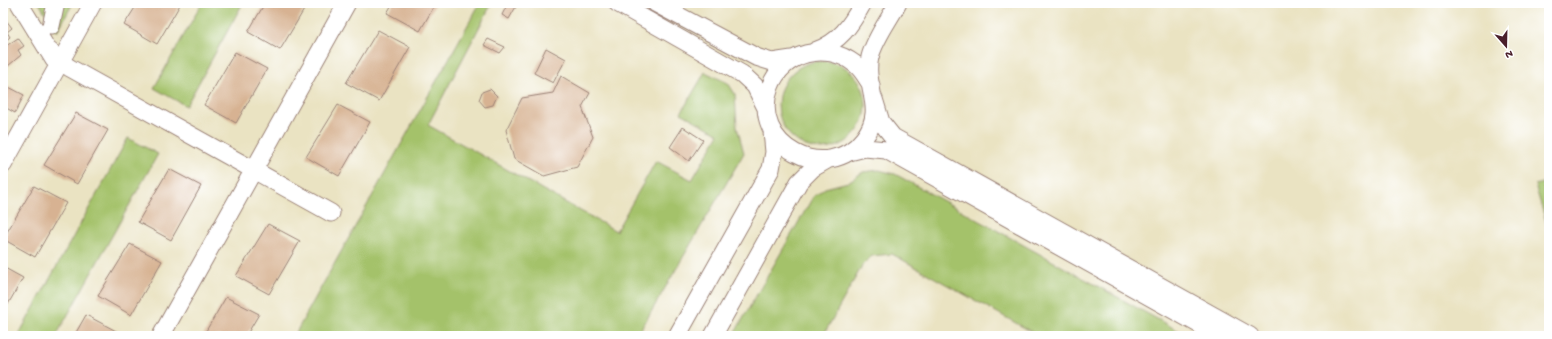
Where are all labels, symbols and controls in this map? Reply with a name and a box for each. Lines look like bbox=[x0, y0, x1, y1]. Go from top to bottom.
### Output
north arrow bbox=[1486, 26, 1526, 66]
text: N bbox=[1503, 47, 1514, 60]

